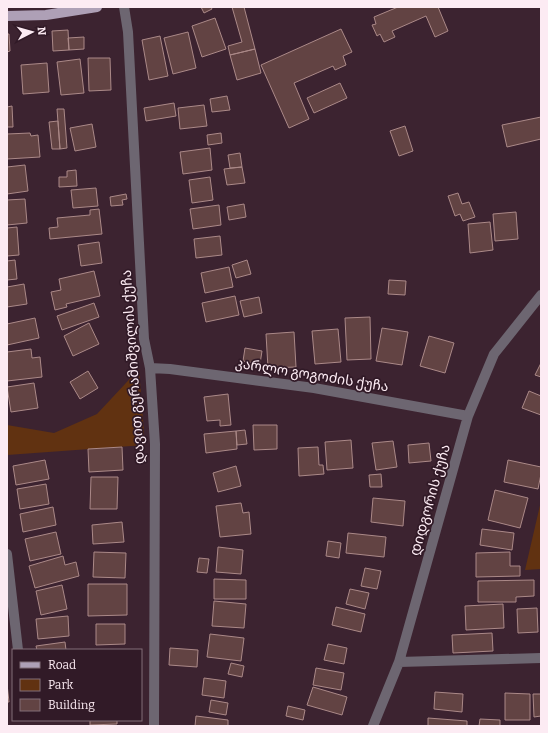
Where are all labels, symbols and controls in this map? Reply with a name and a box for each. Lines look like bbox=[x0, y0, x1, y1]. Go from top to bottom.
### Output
north arrow bbox=[12, 12, 52, 52]
text: N bbox=[35, 26, 48, 36]
street label: დავით გურამიშვილის ქუჩა bbox=[118, 269, 148, 465]
street label: კარლო გოგოძის ქუჩა bbox=[234, 354, 390, 396]
street label: დიდგორის ქუჩა bbox=[406, 442, 454, 558]
legend bbox=[12, 649, 142, 721]
text: Road bbox=[48, 658, 76, 672]
text: Park bbox=[48, 678, 74, 692]
text: Building bbox=[48, 698, 95, 712]

